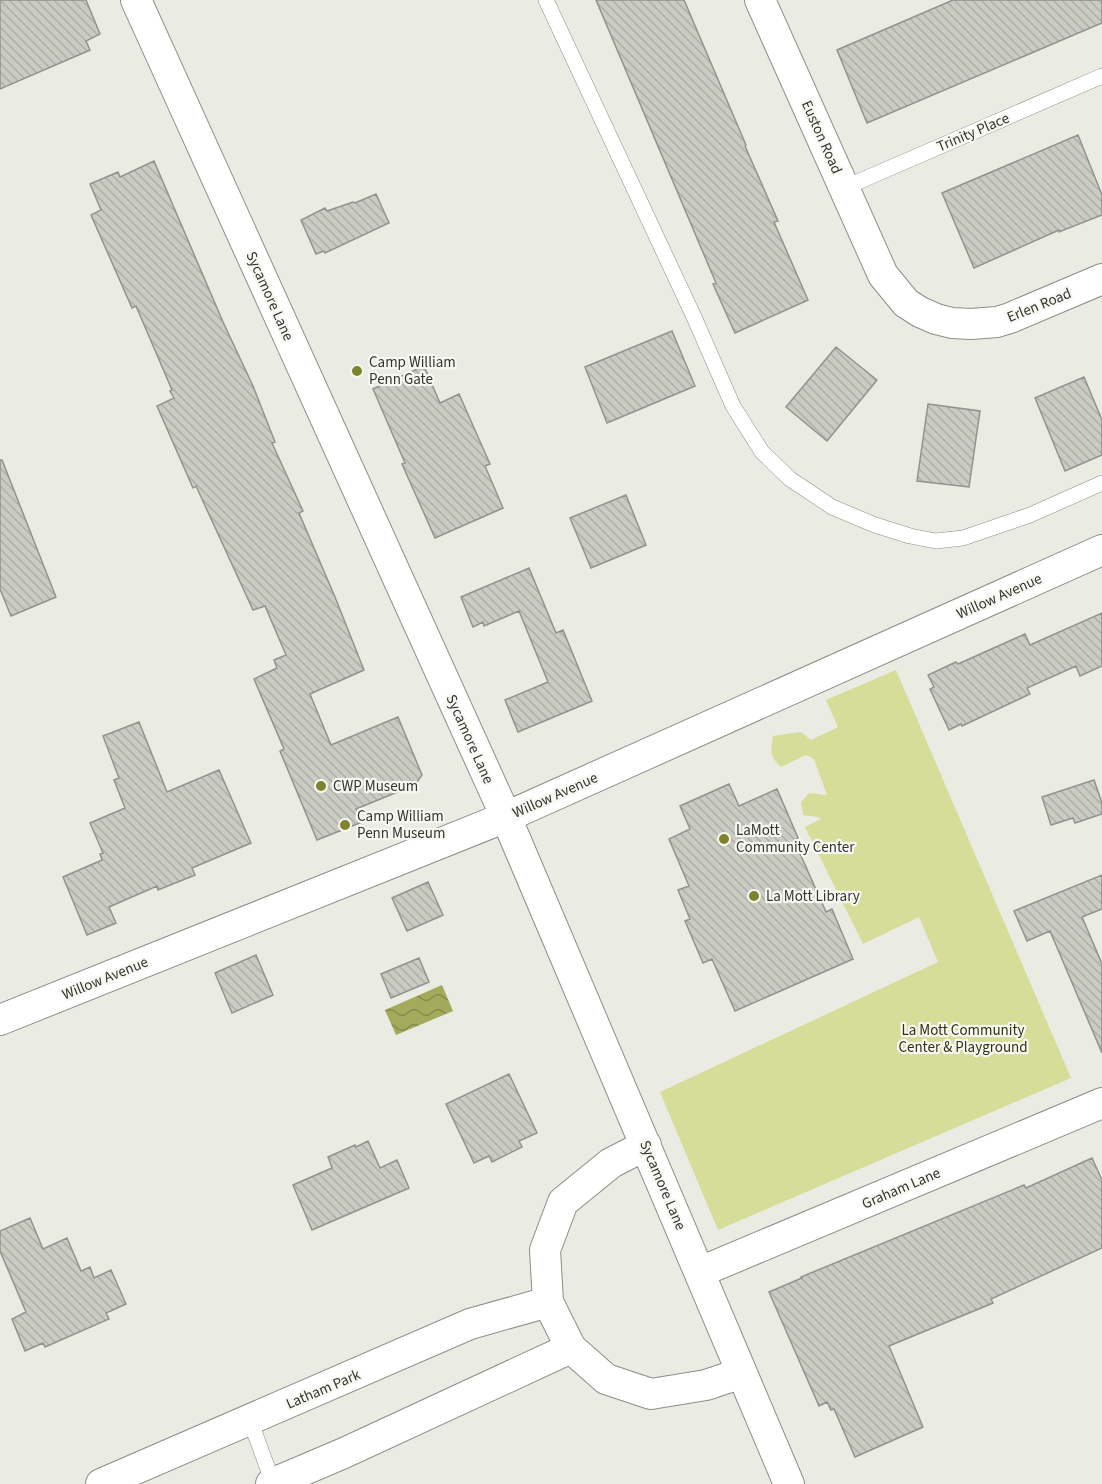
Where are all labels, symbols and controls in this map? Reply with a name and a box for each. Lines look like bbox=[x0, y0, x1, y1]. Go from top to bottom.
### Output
street label: Euston Road bbox=[796, 97, 847, 177]
street label: Trinity Place bbox=[934, 108, 1013, 157]
street label: Sycamore Lane bbox=[240, 248, 299, 344]
street label: Erlen Road bbox=[1004, 283, 1075, 328]
place label: Camp William Penn Gate bbox=[369, 352, 456, 390]
marker: Camp William Penn Gate bbox=[350, 364, 364, 378]
street label: Willow Avenue bbox=[953, 568, 1045, 625]
street label: Sycamore Lane bbox=[440, 691, 499, 787]
street label: Willow Avenue bbox=[509, 767, 601, 824]
place label: CWP Museum bbox=[333, 776, 418, 797]
marker: CWP Museum bbox=[314, 779, 328, 793]
place label: Camp William Penn Museum bbox=[357, 806, 445, 844]
marker: Camp William Penn Museum bbox=[338, 818, 352, 832]
place label: LaMott Community Center bbox=[736, 820, 855, 858]
marker: LaMott Community Center bbox=[717, 832, 731, 846]
place label: La Mott Library bbox=[766, 886, 860, 907]
marker: La Mott Library bbox=[747, 889, 761, 903]
street label: Willow Avenue bbox=[59, 952, 151, 1005]
park label: La Mott Community Center & Playground bbox=[898, 1020, 1028, 1058]
street label: Sycamore Lane bbox=[634, 1137, 691, 1233]
street label: Graham Lane bbox=[859, 1163, 944, 1214]
street label: Latham Park bbox=[283, 1364, 364, 1415]

